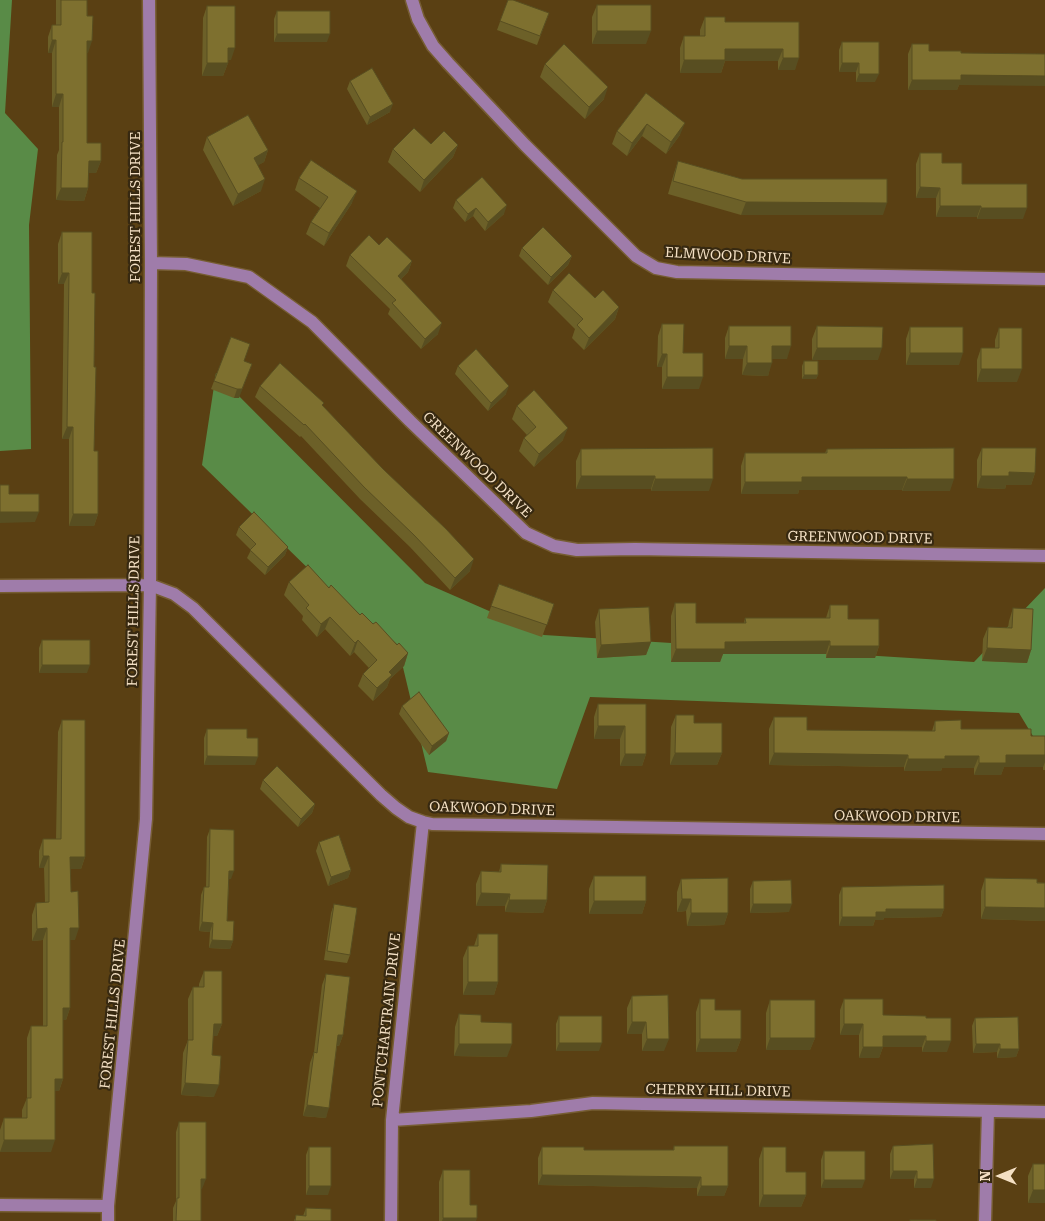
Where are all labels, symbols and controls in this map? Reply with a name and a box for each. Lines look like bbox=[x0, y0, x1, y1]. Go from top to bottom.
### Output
street label: FOREST HILLS DRIVE bbox=[128, 132, 144, 282]
street label: ELMWOOD DRIVE bbox=[665, 244, 791, 268]
street label: GREENWOOD DRIVE bbox=[419, 409, 535, 521]
street label: GREENWOOD DRIVE bbox=[787, 528, 933, 548]
street label: FOREST HILLS DRIVE bbox=[124, 536, 144, 686]
street label: OAKWOOD DRIVE bbox=[429, 798, 555, 820]
street label: OAKWOOD DRIVE bbox=[834, 808, 960, 826]
street label: PONTCHARTRAIN DRIVE bbox=[369, 932, 405, 1108]
street label: FOREST HILLS DRIVE bbox=[97, 938, 129, 1090]
street label: CHERRY HILL DRIVE bbox=[645, 1081, 791, 1101]
north arrow bbox=[975, 1151, 1025, 1201]
text: N bbox=[977, 1171, 993, 1181]

